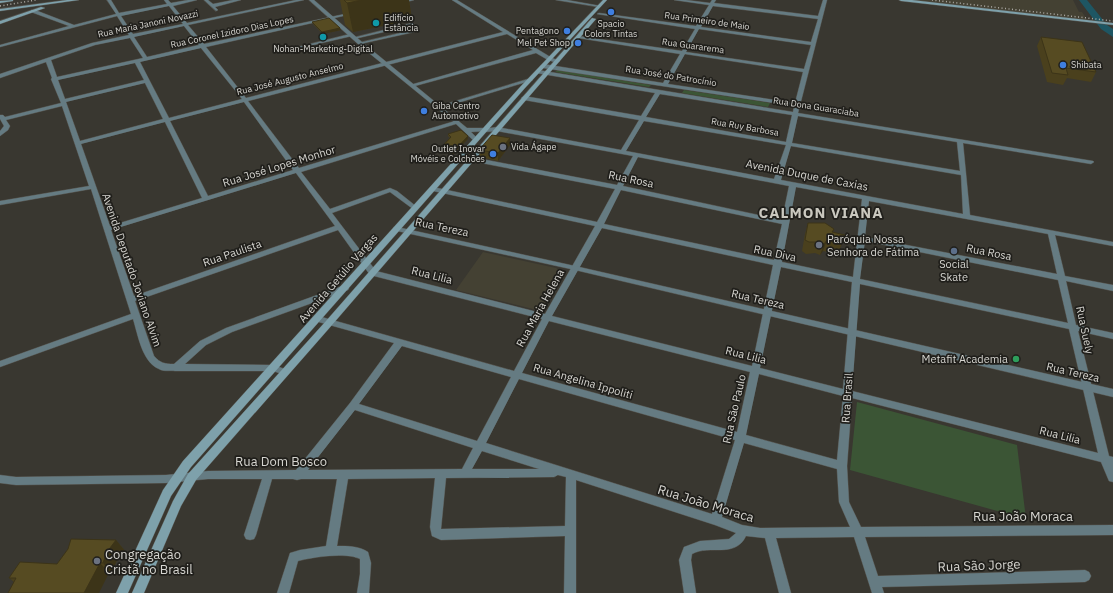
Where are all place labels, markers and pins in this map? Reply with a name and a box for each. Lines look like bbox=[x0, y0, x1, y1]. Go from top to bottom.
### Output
marker: Spacio Colors Tintas bbox=[606, 7, 616, 17]
place label: Edifício Estância bbox=[384, 12, 418, 33]
marker: Edifício Estância bbox=[371, 18, 381, 28]
place label: Spacio Colors Tintas bbox=[585, 18, 637, 39]
place label: Pentagono bbox=[516, 25, 559, 36]
marker: Pentagono bbox=[562, 26, 572, 36]
marker: Nohan-Marketing-Digital bbox=[318, 32, 328, 42]
place label: Mel Pet Shop bbox=[517, 37, 570, 48]
marker: Mel Pet Shop bbox=[573, 38, 583, 48]
place label: Nohan-Marketing-Digital bbox=[273, 43, 373, 54]
place label: Shibata bbox=[1071, 59, 1102, 70]
marker: Shibata bbox=[1058, 60, 1068, 70]
place label: Giba Centro Automotivo bbox=[432, 100, 480, 121]
marker: Giba Centro Automotivo bbox=[419, 106, 429, 116]
place label: Vida Ágape bbox=[511, 140, 556, 152]
marker: Vida Ágape bbox=[498, 142, 508, 152]
place label: Outlet Inovar Móvéis e Colchões bbox=[411, 143, 486, 164]
marker: Outlet Inovar Móvéis e Colchões bbox=[488, 149, 498, 159]
place label: Paróquia Nossa Senhora de Fátima bbox=[827, 232, 919, 259]
marker: Paróquia Nossa Senhora de Fátima bbox=[814, 240, 824, 250]
marker: Social Skate bbox=[949, 246, 959, 256]
place label: Social Skate bbox=[939, 257, 969, 284]
place label: Metafit Academia bbox=[921, 352, 1008, 366]
marker: Metafit Academia bbox=[1011, 354, 1021, 364]
place label: Congregação Cristã no Brasil bbox=[105, 546, 193, 578]
marker: Congregação Cristã no Brasil bbox=[92, 556, 102, 566]

